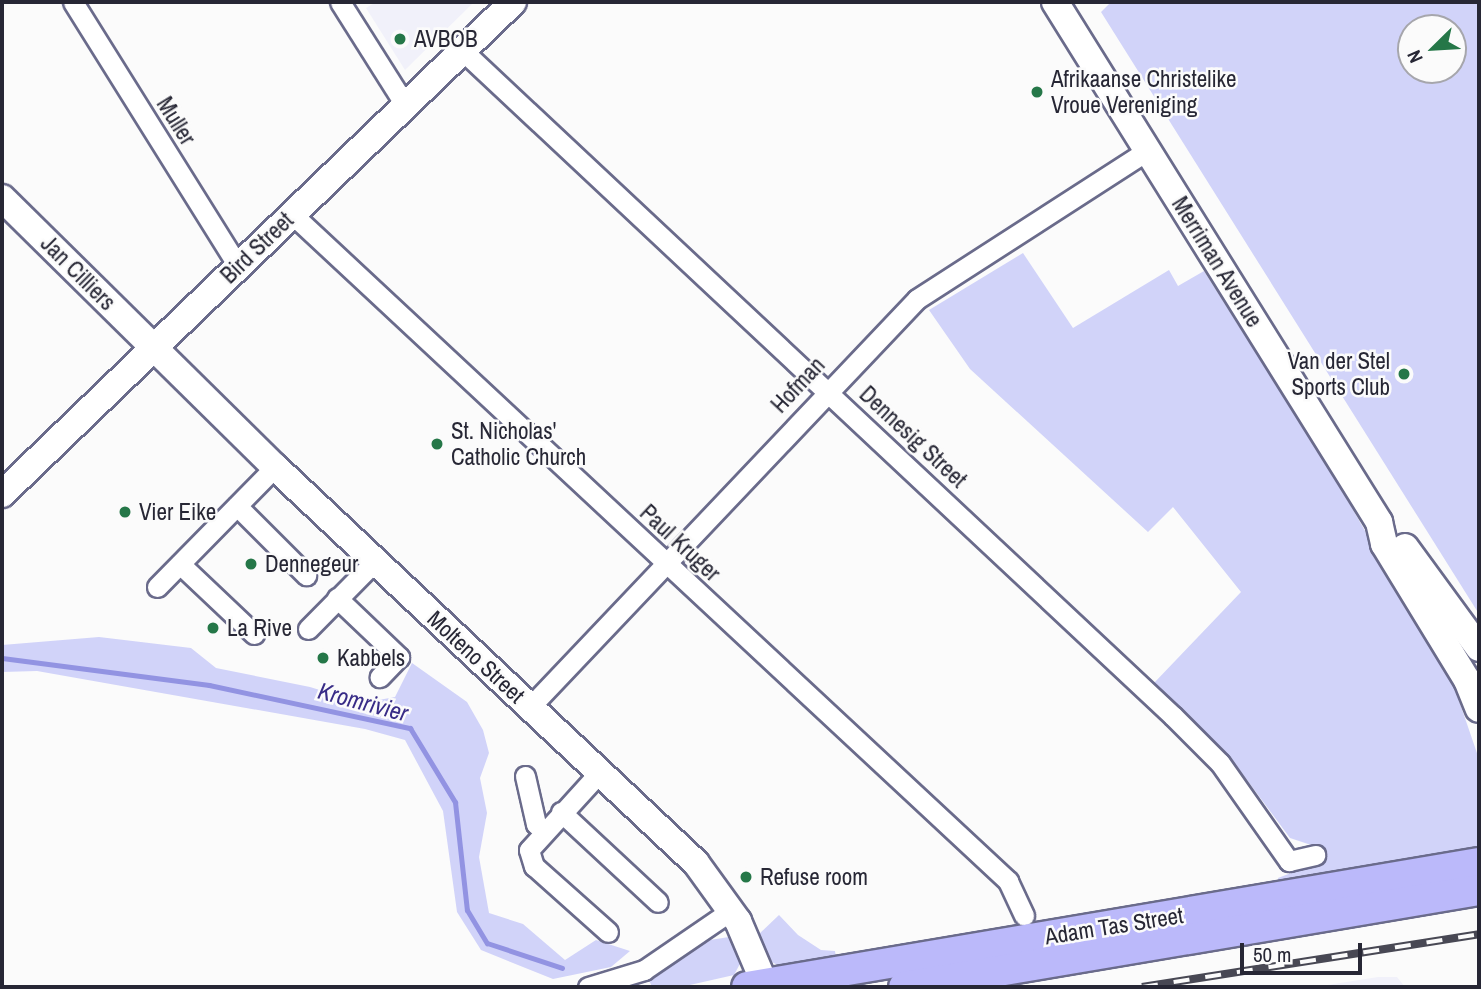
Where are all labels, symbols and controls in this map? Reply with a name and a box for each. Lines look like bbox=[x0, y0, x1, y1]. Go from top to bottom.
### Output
north arrow bbox=[1397, 14, 1467, 84]
place label: AVBOB bbox=[414, 25, 478, 53]
marker: AVBOB bbox=[392, 31, 408, 47]
text: N bbox=[1400, 46, 1429, 67]
place label: Afrikaanse Christelike Vroue Vereniging bbox=[1051, 65, 1237, 119]
marker: Afrikaanse Christelike Vroue Vereniging bbox=[1029, 84, 1045, 100]
street label: Muller bbox=[151, 92, 201, 150]
street label: Merriman Avenue bbox=[1166, 191, 1268, 333]
street label: Bird Street bbox=[215, 207, 299, 289]
street label: Jan Cilliers bbox=[35, 230, 121, 316]
place label: Van der Stel Sports Club bbox=[1288, 347, 1390, 401]
street label: Hofman bbox=[765, 351, 831, 419]
marker: Van der Stel Sports Club bbox=[1396, 366, 1412, 382]
street label: Dennesig Street bbox=[854, 380, 972, 494]
place label: St. Nicholas' Catholic Church bbox=[451, 417, 586, 471]
marker: St. Nicholas' Catholic Church bbox=[429, 436, 445, 452]
place label: Vier Eike bbox=[139, 498, 216, 526]
street label: Paul Kruger bbox=[634, 499, 726, 587]
marker: Vier Eike bbox=[117, 504, 133, 520]
place label: Dennegeur bbox=[265, 550, 358, 578]
marker: Dennegeur bbox=[243, 556, 259, 572]
street label: Molteno Street bbox=[422, 605, 530, 709]
place label: La Rive bbox=[227, 614, 292, 642]
marker: La Rive bbox=[205, 620, 221, 636]
place label: Kabbels bbox=[337, 644, 405, 672]
marker: Kabbels bbox=[315, 650, 331, 666]
water label: Kromrivier bbox=[315, 676, 411, 728]
place label: Refuse room bbox=[760, 863, 868, 891]
marker: Refuse room bbox=[738, 869, 754, 885]
street label: Adam Tas Street bbox=[1043, 901, 1185, 951]
scale bar bbox=[1243, 930, 1366, 974]
text: 50 m bbox=[1253, 940, 1291, 969]

